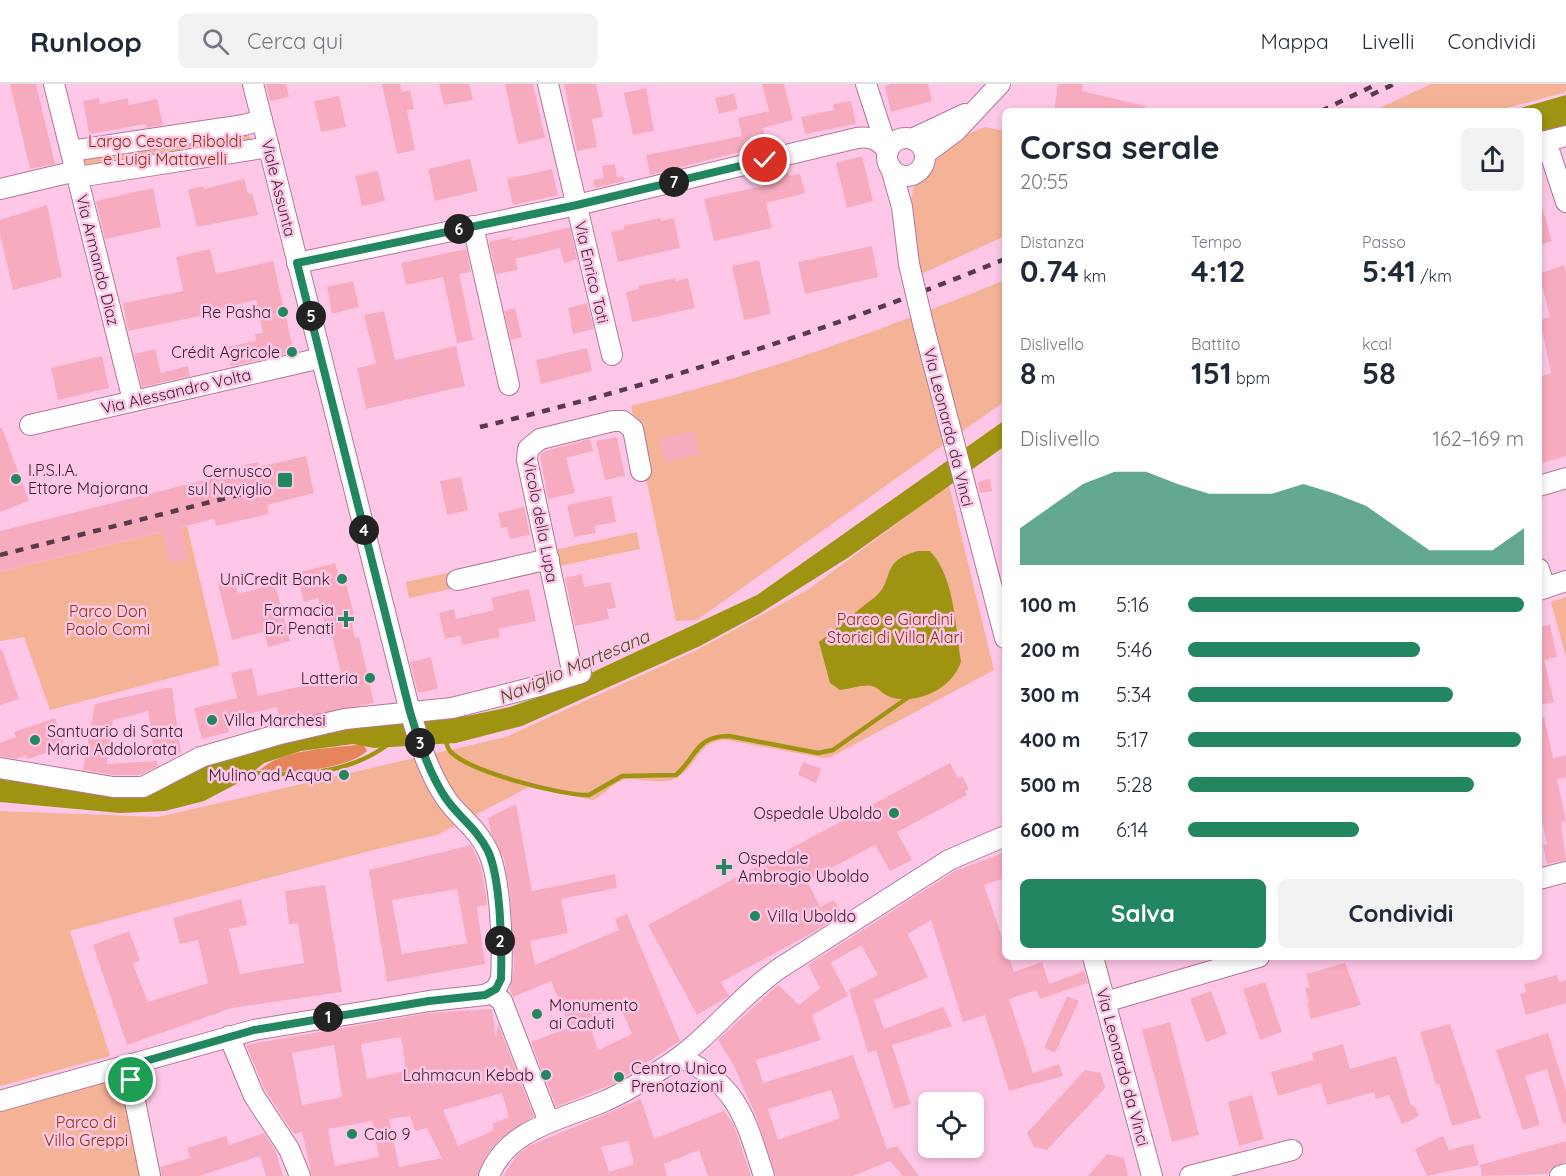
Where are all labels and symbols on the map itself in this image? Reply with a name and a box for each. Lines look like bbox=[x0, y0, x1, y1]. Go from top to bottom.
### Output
park label: Largo Cesare Riboldi e Luigi Mattavelli bbox=[88, 131, 242, 169]
pin bbox=[739, 134, 790, 185]
street label: Viale Assunta bbox=[257, 137, 301, 239]
pin: 7 bbox=[659, 167, 689, 197]
street label: Via Armando Diaz bbox=[72, 192, 124, 328]
pin: 6 bbox=[444, 214, 474, 244]
street label: Via Enrico Toti bbox=[570, 219, 614, 325]
pin: 5 bbox=[296, 301, 326, 331]
place label: Re Pasha bbox=[202, 302, 271, 322]
marker: Re Pasha bbox=[276, 305, 290, 319]
place label: Crédit Agricole bbox=[171, 342, 280, 362]
marker: Crédit Agricole bbox=[285, 345, 299, 359]
street label: Via Leonardo da Vinci bbox=[920, 346, 978, 508]
street label: Via Alessandro Volta bbox=[99, 364, 253, 418]
street label: Vicolo della Lupa bbox=[519, 456, 563, 584]
place label: I.P.S.I.A. Ettore Majorana bbox=[28, 460, 148, 498]
place label: Cernusco sul Naviglio bbox=[188, 461, 272, 499]
marker: Cernusco sul Naviglio bbox=[276, 471, 294, 489]
marker: I.P.S.I.A. Ettore Majorana bbox=[9, 472, 23, 486]
pin: 4 bbox=[349, 515, 379, 545]
place label: UniCredit Bank bbox=[220, 569, 330, 589]
marker: UniCredit Bank bbox=[335, 572, 349, 586]
place label: Farmacia Dr. Penati bbox=[264, 600, 334, 638]
park label: Parco Don Paolo Comi bbox=[66, 601, 150, 639]
park label: Parco e Giardini Storici di Villa Alari bbox=[827, 609, 963, 647]
marker: Farmacia Dr. Penati bbox=[339, 612, 353, 626]
water label: Naviglio Martesana bbox=[495, 624, 654, 709]
place label: Latteria bbox=[301, 668, 358, 688]
marker: Latteria bbox=[363, 671, 377, 685]
place label: Villa Marchesi bbox=[224, 710, 326, 730]
marker: Villa Marchesi bbox=[205, 713, 219, 727]
place label: Santuario di Santa Maria Addolorata bbox=[47, 721, 183, 759]
pin: 3 bbox=[405, 728, 435, 758]
marker: Santuario di Santa Maria Addolorata bbox=[28, 733, 42, 747]
place label: Mulino ad Acqua bbox=[208, 765, 332, 785]
marker: Mulino ad Acqua bbox=[337, 768, 351, 782]
place label: Ospedale Uboldo bbox=[754, 803, 882, 823]
marker: Ospedale Uboldo bbox=[887, 806, 901, 820]
place label: Ospedale Ambrogio Uboldo bbox=[738, 848, 869, 886]
marker: Ospedale Ambrogio Uboldo bbox=[715, 858, 733, 876]
place label: Villa Uboldo bbox=[767, 906, 856, 926]
marker: Villa Uboldo bbox=[748, 909, 762, 923]
pin: 2 bbox=[485, 926, 515, 956]
street label: Via Leonardo da Vinci bbox=[1092, 986, 1154, 1148]
place label: Monumento ai Caduti bbox=[549, 995, 638, 1033]
pin: 1 bbox=[313, 1002, 343, 1032]
marker: Monumento ai Caduti bbox=[530, 1007, 544, 1021]
pin bbox=[105, 1054, 156, 1105]
place label: Centro Unico Prenotazioni bbox=[631, 1058, 727, 1096]
place label: Lahmacun Kebab bbox=[403, 1065, 534, 1085]
marker: Lahmacun Kebab bbox=[539, 1068, 553, 1082]
marker: Centro Unico Prenotazioni bbox=[612, 1070, 626, 1084]
park label: Parco di Villa Greppi bbox=[44, 1112, 128, 1150]
place label: Caio 9 bbox=[364, 1124, 411, 1144]
marker: Caio 9 bbox=[345, 1127, 359, 1141]

